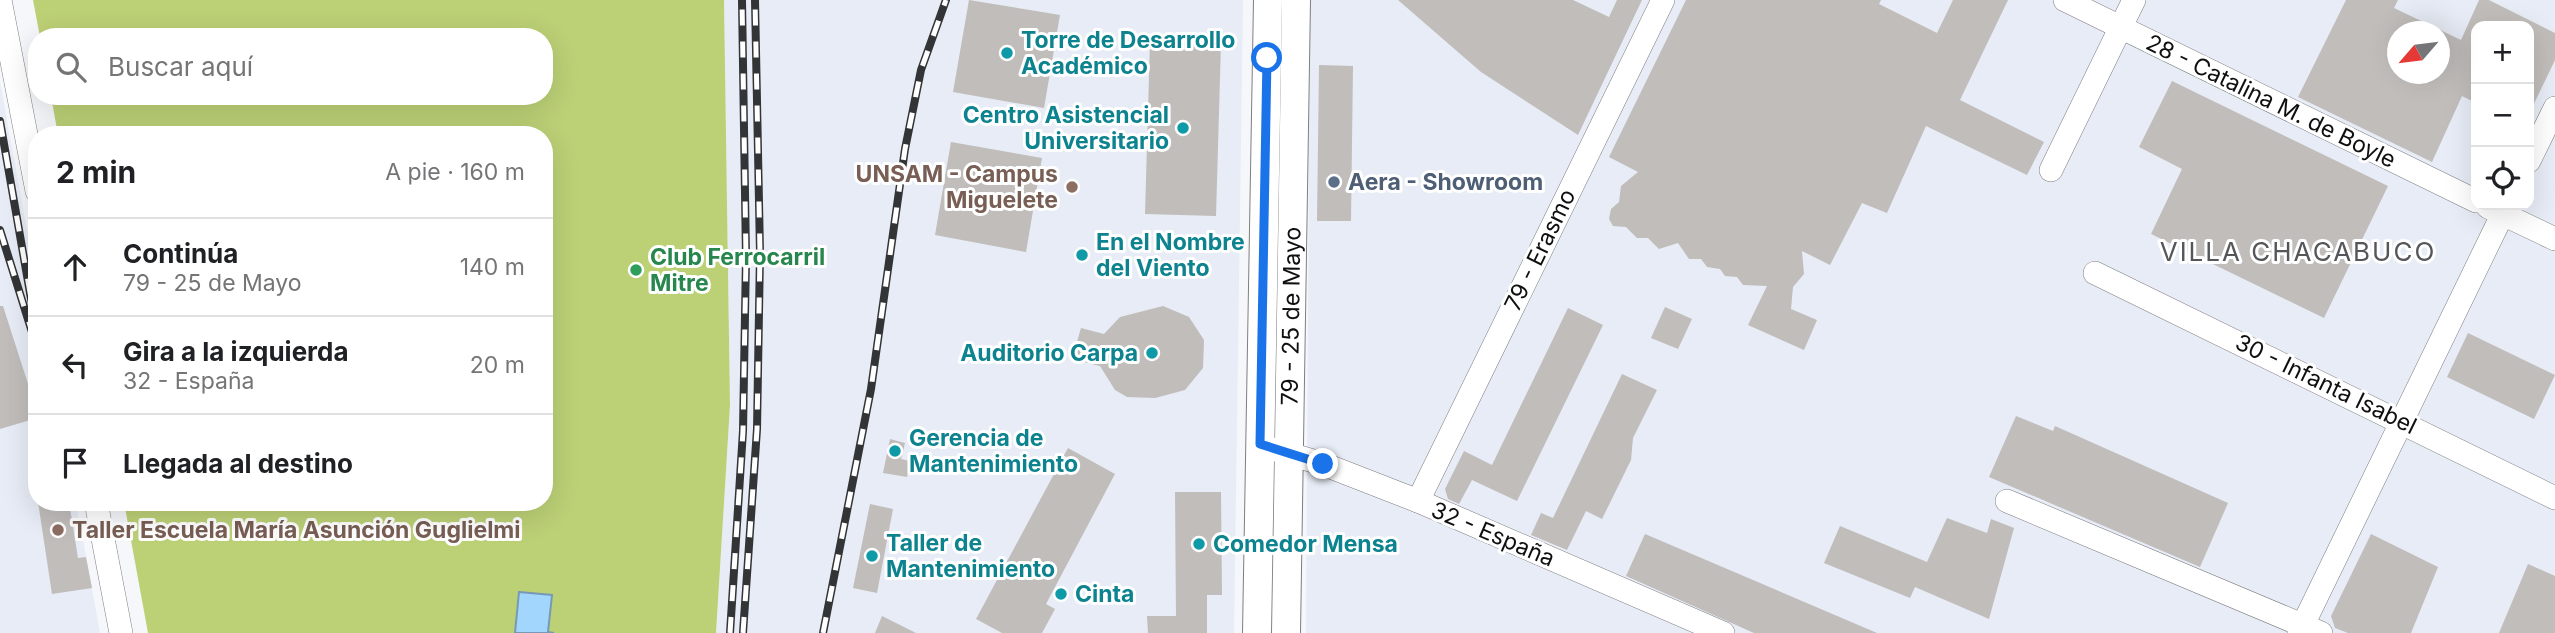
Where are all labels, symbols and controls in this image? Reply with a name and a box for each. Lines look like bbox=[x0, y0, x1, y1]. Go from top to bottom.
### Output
north arrow bbox=[2387, 21, 2450, 84]
map controls bbox=[2471, 21, 2534, 210]
button: + bbox=[2471, 21, 2534, 84]
place label: Torre de Desarrollo Académico bbox=[1021, 26, 1235, 80]
search box bbox=[28, 28, 553, 105]
street label: 28 - Catalina M. de Boyle bbox=[2142, 28, 2400, 174]
route start bbox=[1251, 42, 1282, 73]
marker: Torre de Desarrollo Académico bbox=[999, 45, 1015, 61]
icon: search bbox=[52, 48, 90, 86]
text: Buscar aquí bbox=[108, 51, 253, 82]
button: − bbox=[2471, 84, 2534, 147]
place label: Centro Asistencial Universitario bbox=[963, 101, 1169, 155]
marker: Centro Asistencial Universitario bbox=[1175, 120, 1191, 136]
button: locate bbox=[2471, 147, 2534, 210]
text: 2 min bbox=[56, 154, 136, 190]
text: A pie · 160 m bbox=[385, 158, 525, 186]
place label: UNSAM - Campus Miguelete bbox=[856, 160, 1058, 214]
place label: Aera - Showroom bbox=[1348, 168, 1543, 196]
marker: Aera - Showroom bbox=[1326, 174, 1342, 190]
marker: UNSAM - Campus Miguelete bbox=[1064, 179, 1080, 195]
street label: 79 - Erasmo bbox=[1498, 185, 1582, 315]
street label: 79 - 25 de Mayo bbox=[1276, 226, 1306, 406]
place label: En el Nombre del Viento bbox=[1096, 228, 1245, 282]
district label: VILLA CHACABUCO bbox=[2160, 236, 2436, 267]
text: Continúa bbox=[123, 238, 238, 269]
place label: Club Ferrocarril Mitre bbox=[650, 243, 825, 297]
marker: En el Nombre del Viento bbox=[1074, 247, 1090, 263]
icon: ahead bbox=[56, 248, 94, 286]
text: 140 m bbox=[460, 253, 525, 281]
marker: Club Ferrocarril Mitre bbox=[628, 262, 644, 278]
text: 79 - 25 de Mayo bbox=[123, 269, 302, 297]
street label: 30 - Infanta Isabel bbox=[2231, 328, 2421, 440]
text: Gira a la izquierda bbox=[123, 336, 349, 367]
place label: Auditorio Carpa bbox=[960, 339, 1138, 367]
marker: Auditorio Carpa bbox=[1144, 345, 1160, 361]
icon: left bbox=[56, 346, 94, 384]
text: 20 m bbox=[470, 351, 525, 379]
text: 32 - España bbox=[123, 367, 254, 395]
place label: Gerencia de Mantenimiento bbox=[909, 424, 1078, 478]
marker: Gerencia de Mantenimiento bbox=[887, 443, 903, 459]
icon: arrive bbox=[56, 444, 94, 482]
text: Llegada al destino bbox=[123, 448, 353, 479]
route end bbox=[1307, 448, 1338, 479]
street label: 32 - España bbox=[1427, 495, 1559, 573]
place label: Taller Escuela María Asunción Guglielmi bbox=[72, 516, 521, 544]
marker: Taller Escuela María Asunción Guglielmi bbox=[50, 522, 66, 538]
place label: Taller de Mantenimiento bbox=[886, 529, 1055, 583]
place label: Comedor Mensa bbox=[1213, 530, 1398, 558]
marker: Comedor Mensa bbox=[1191, 536, 1207, 552]
marker: Taller de Mantenimiento bbox=[864, 548, 880, 564]
place label: Cinta bbox=[1075, 580, 1134, 608]
marker: Cinta bbox=[1053, 586, 1069, 602]

